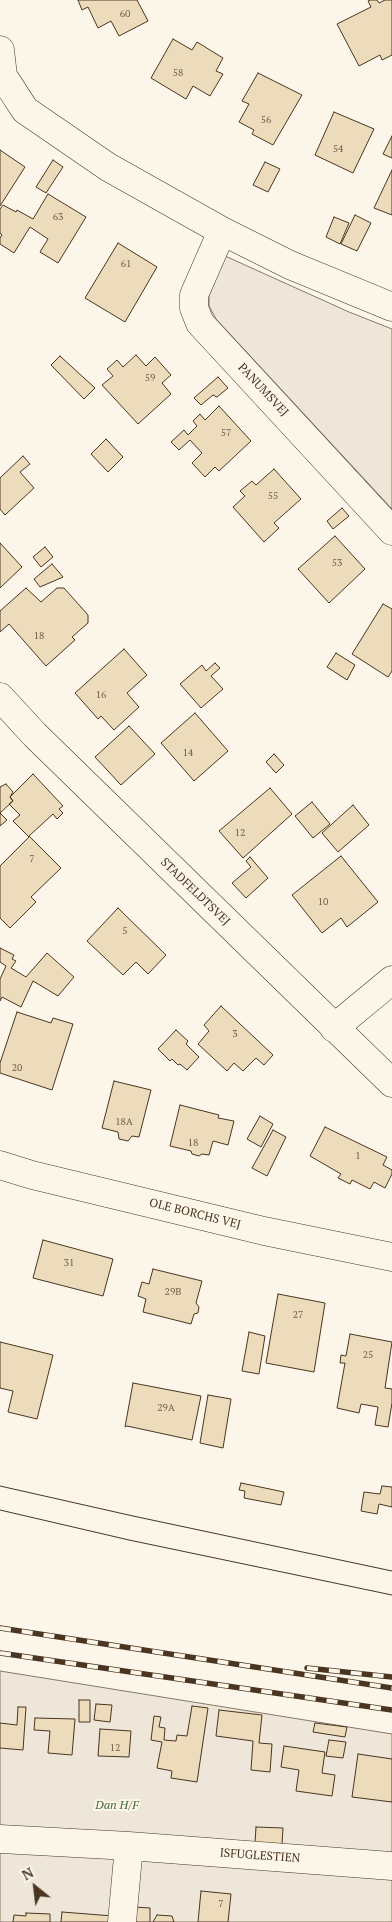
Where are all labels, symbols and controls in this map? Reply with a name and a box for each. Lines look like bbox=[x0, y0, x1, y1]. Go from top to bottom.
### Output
house number: 60 bbox=[120, 8, 130, 20]
house number: 58 bbox=[173, 67, 183, 79]
house number: 56 bbox=[261, 114, 271, 126]
house number: 54 bbox=[333, 143, 343, 155]
house number: 63 bbox=[53, 211, 63, 223]
house number: 61 bbox=[121, 258, 131, 270]
street label: PANUMSVEJ bbox=[235, 360, 291, 420]
house number: 59 bbox=[145, 372, 155, 384]
house number: 57 bbox=[221, 427, 231, 439]
house number: 55 bbox=[268, 490, 278, 502]
house number: 53 bbox=[332, 557, 342, 569]
house number: 18 bbox=[34, 630, 44, 642]
house number: 16 bbox=[96, 689, 106, 701]
house number: 14 bbox=[183, 747, 193, 759]
house number: 12 bbox=[235, 827, 245, 839]
house number: 7 bbox=[29, 853, 35, 865]
street label: STADFELDTSVEJ bbox=[157, 855, 233, 929]
house number: 10 bbox=[318, 896, 328, 908]
house number: 5 bbox=[122, 925, 128, 937]
house number: 3 bbox=[232, 1028, 238, 1040]
house number: 20 bbox=[12, 1062, 22, 1074]
house number: 18A bbox=[115, 1116, 133, 1128]
house number: 18 bbox=[188, 1137, 198, 1149]
house number: 1 bbox=[355, 1150, 361, 1162]
street label: OLE BORCHS VEJ bbox=[148, 1196, 242, 1232]
house number: 31 bbox=[64, 1257, 74, 1269]
house number: 29B bbox=[165, 1286, 181, 1298]
house number: 27 bbox=[293, 1309, 303, 1321]
house number: 25 bbox=[363, 1349, 373, 1361]
house number: 29A bbox=[157, 1402, 175, 1414]
house number: 12 bbox=[110, 1742, 120, 1754]
park label: Dan H/F bbox=[95, 1799, 139, 1813]
street label: ISFUGLESTIEN bbox=[219, 1846, 301, 1866]
north arrow bbox=[10, 1862, 60, 1912]
text: N bbox=[18, 1863, 37, 1884]
house number: 7 bbox=[218, 1898, 224, 1910]

